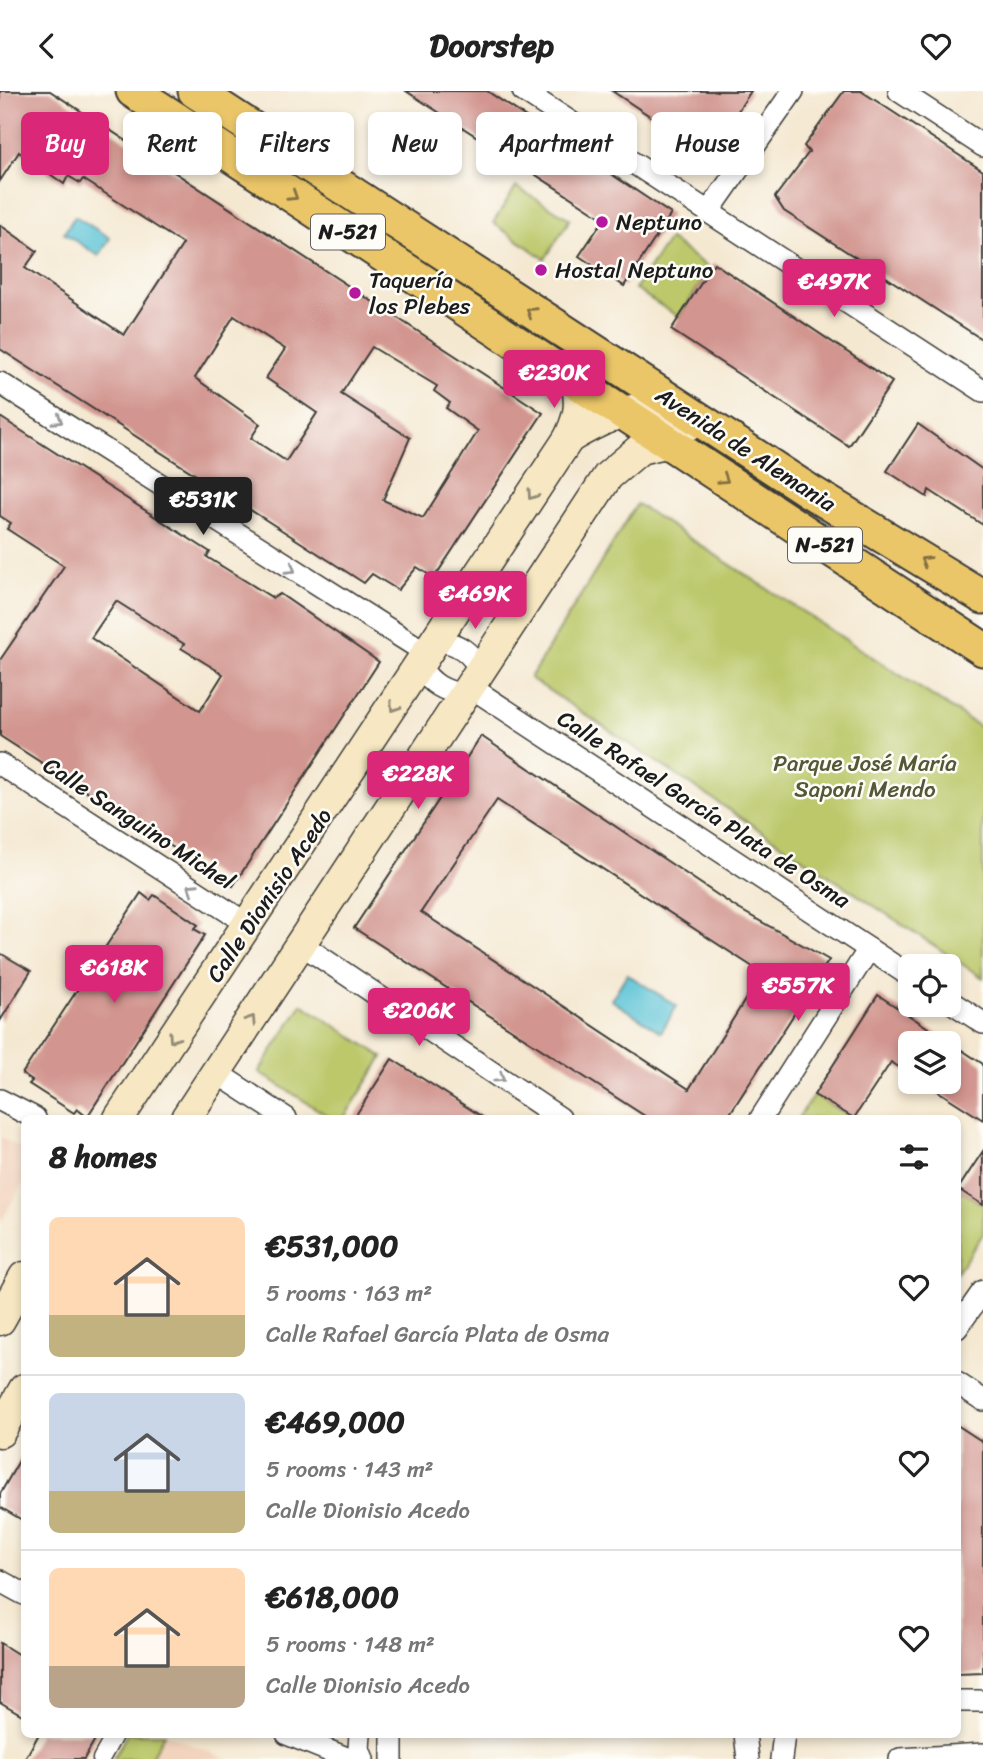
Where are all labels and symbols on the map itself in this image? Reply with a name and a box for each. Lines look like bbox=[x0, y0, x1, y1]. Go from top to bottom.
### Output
one-way arrow bbox=[285, 188, 298, 201]
place label: Neptuno bbox=[616, 202, 702, 243]
marker: Neptuno bbox=[594, 214, 610, 230]
road number: N-521 bbox=[311, 215, 385, 249]
place label: Hostal Neptuno bbox=[555, 250, 714, 291]
pin: €497K bbox=[785, 259, 883, 319]
place label: Taquería los Plebes bbox=[369, 260, 471, 327]
marker: Hostal Neptuno bbox=[533, 262, 549, 278]
marker: Taquería los Plebes bbox=[347, 285, 363, 301]
one-way arrow bbox=[525, 307, 538, 320]
pin: €230K bbox=[505, 351, 603, 410]
street label: Avenida de Alemania bbox=[646, 375, 845, 524]
one-way arrow bbox=[50, 412, 63, 425]
one-way arrow bbox=[716, 471, 729, 484]
pin: €531K bbox=[154, 477, 252, 537]
one-way arrow bbox=[527, 488, 540, 501]
road number: N-521 bbox=[788, 527, 862, 563]
one-way arrow bbox=[919, 557, 932, 570]
one-way arrow bbox=[283, 560, 296, 573]
pin: €469K bbox=[426, 571, 524, 631]
one-way arrow bbox=[390, 699, 403, 712]
street label: Calle Rafael García Plata de Osma bbox=[549, 699, 859, 920]
park label: Parque José María Saponi Mendo bbox=[773, 743, 957, 810]
street label: Calle Sanguino Michel bbox=[34, 746, 244, 901]
pin: €228K bbox=[369, 751, 467, 811]
street label: Calle Dionisio Acedo bbox=[195, 799, 343, 991]
one-way arrow bbox=[186, 883, 199, 896]
pin: €618K bbox=[65, 946, 163, 1005]
pin: €557K bbox=[749, 963, 847, 1023]
pin: €206K bbox=[370, 989, 468, 1048]
one-way arrow bbox=[243, 1015, 256, 1028]
one-way arrow bbox=[168, 1031, 181, 1044]
one-way arrow bbox=[492, 1070, 505, 1082]

